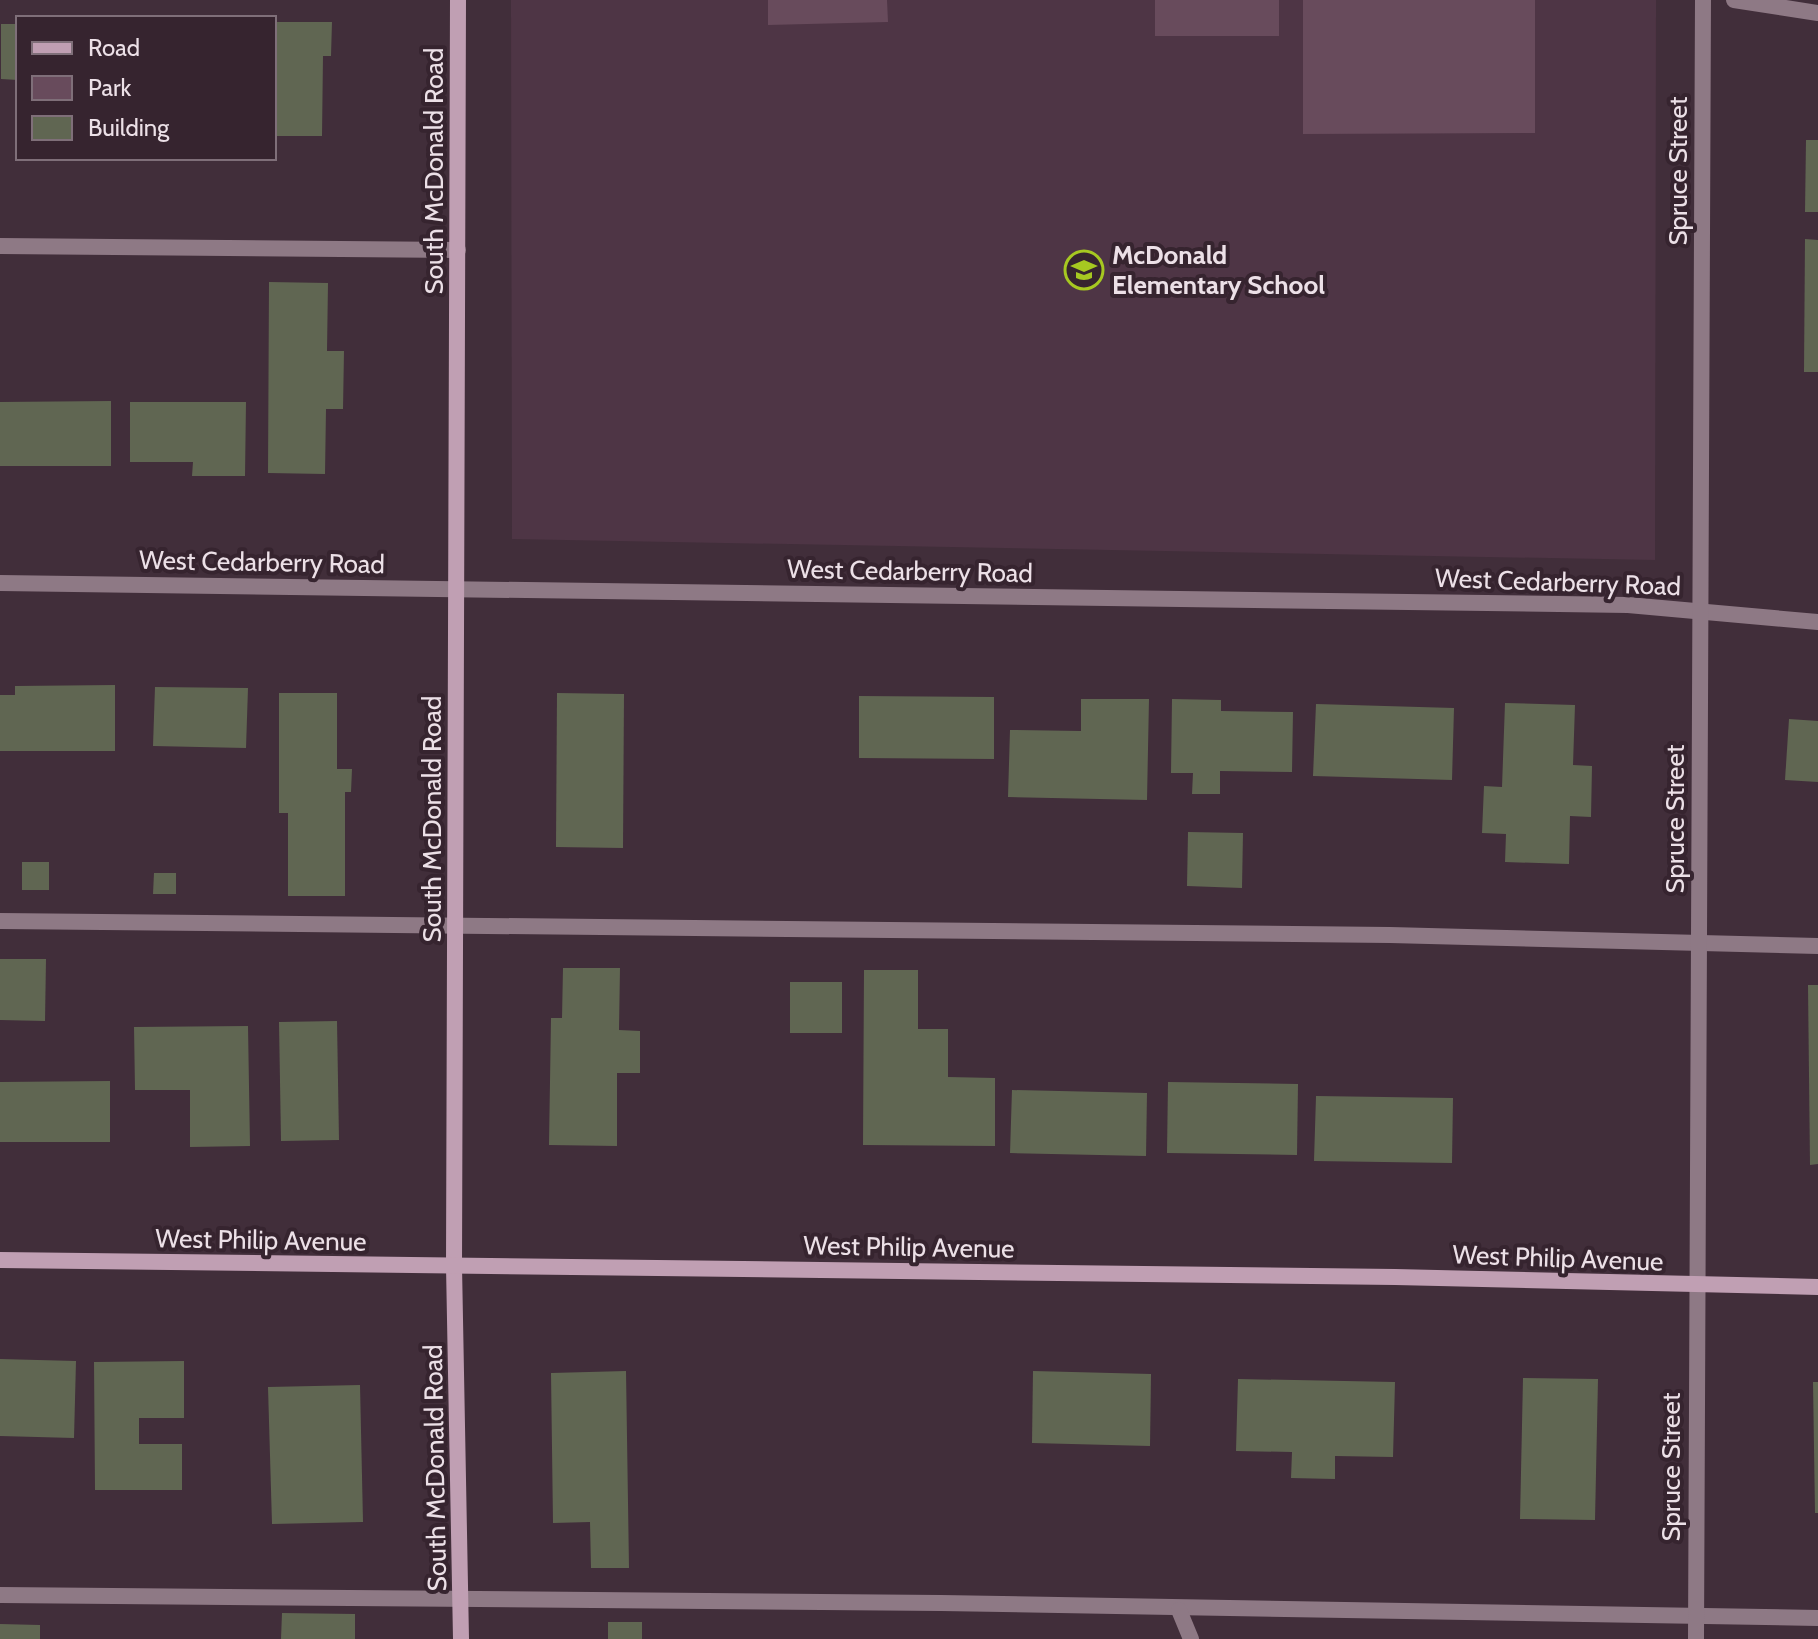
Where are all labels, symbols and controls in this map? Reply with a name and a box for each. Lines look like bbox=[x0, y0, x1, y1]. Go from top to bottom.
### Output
legend bbox=[16, 16, 276, 160]
text: Road bbox=[88, 33, 140, 62]
street label: South McDonald Road bbox=[418, 48, 450, 294]
text: Park bbox=[88, 73, 131, 102]
street label: Spruce Street bbox=[1662, 96, 1694, 245]
text: Building bbox=[88, 113, 170, 142]
place label: McDonald Elementary School bbox=[1112, 239, 1325, 301]
school or university icon: McDonald Elementary School bbox=[1063, 249, 1105, 291]
street label: West Cedarberry Road bbox=[139, 544, 385, 580]
street label: West Cedarberry Road bbox=[787, 553, 1033, 589]
street label: West Cedarberry Road bbox=[1435, 562, 1681, 602]
street label: South McDonald Road bbox=[416, 696, 448, 942]
street label: Spruce Street bbox=[1659, 744, 1691, 893]
street label: West Philip Avenue bbox=[155, 1222, 367, 1258]
street label: West Philip Avenue bbox=[803, 1229, 1015, 1265]
street label: West Philip Avenue bbox=[1452, 1238, 1664, 1278]
street label: South McDonald Road bbox=[417, 1344, 453, 1592]
street label: Spruce Street bbox=[1655, 1392, 1687, 1541]

